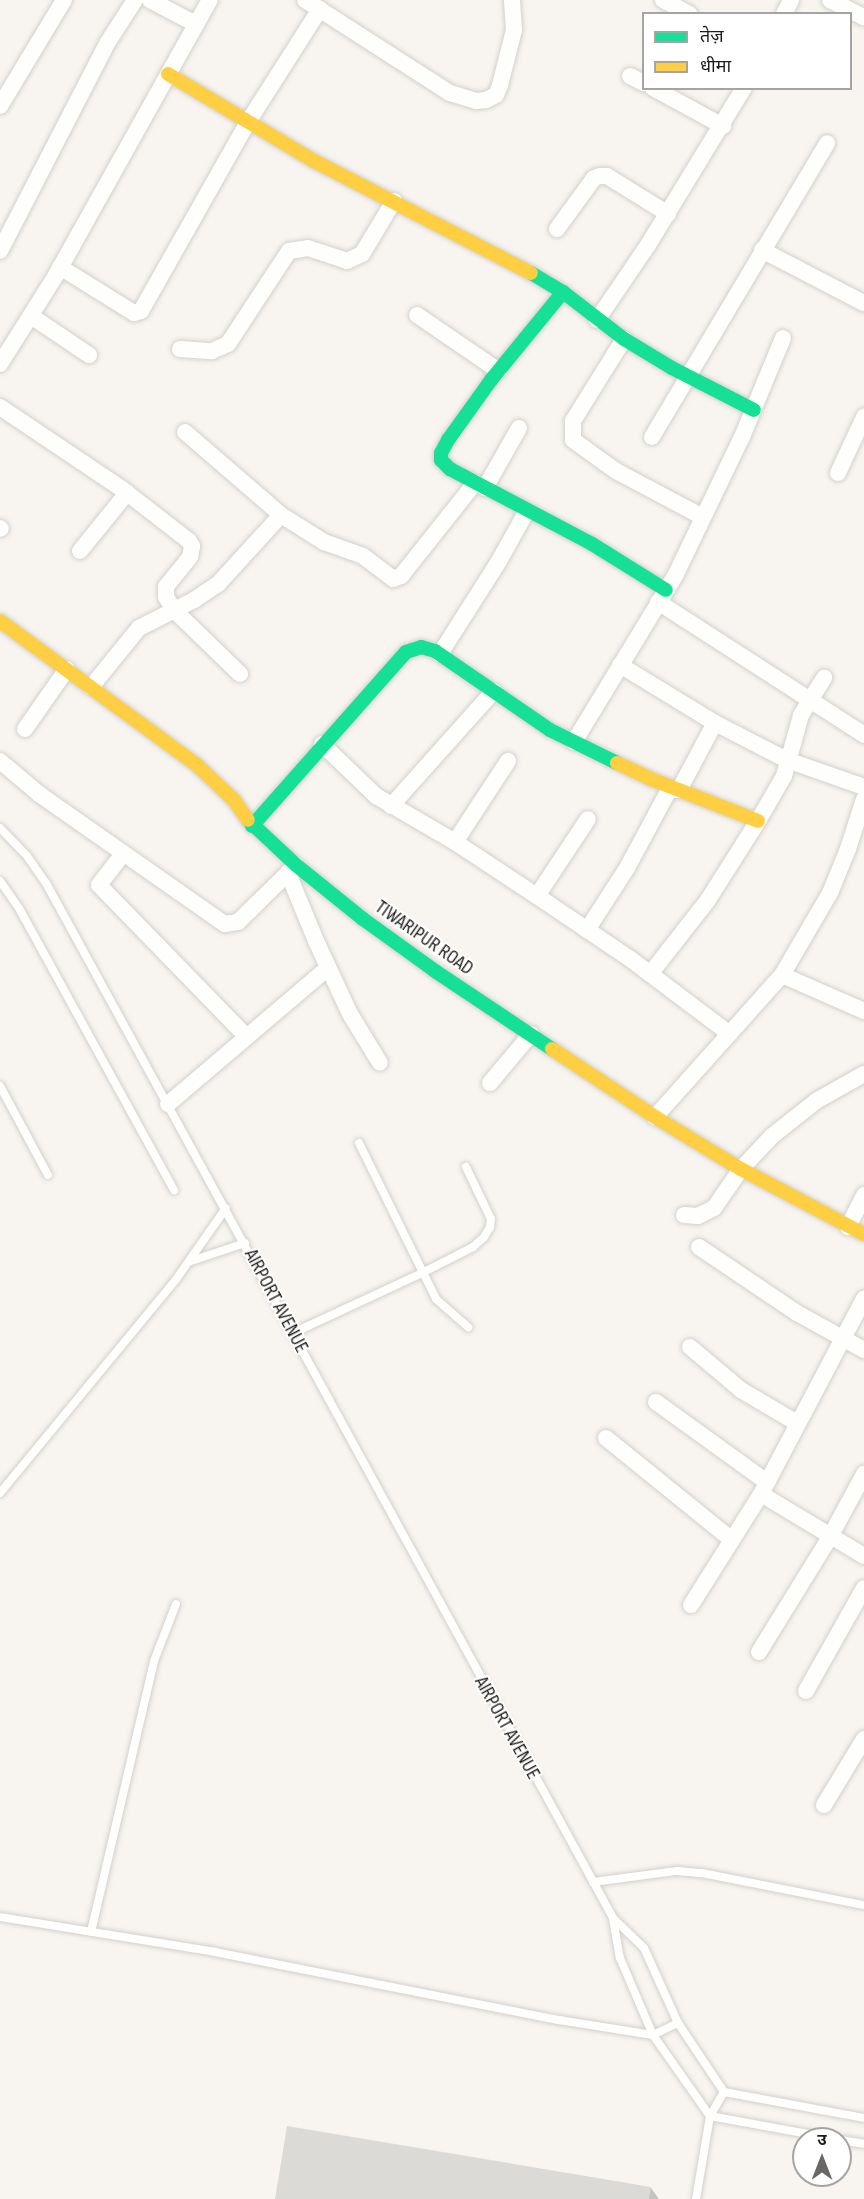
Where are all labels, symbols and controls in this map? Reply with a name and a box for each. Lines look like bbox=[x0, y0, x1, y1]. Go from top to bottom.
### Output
legend bbox=[642, 12, 852, 90]
text: तेज़ bbox=[700, 26, 724, 47]
text: धीमा bbox=[700, 56, 731, 77]
street label: TIWARIPUR ROAD bbox=[370, 895, 478, 981]
street label: AIRPORT AVENUE bbox=[239, 1245, 313, 1357]
street label: AIRPORT AVENUE bbox=[469, 1672, 545, 1784]
north arrow bbox=[792, 2127, 852, 2187]
text: उ bbox=[817, 2131, 827, 2150]

